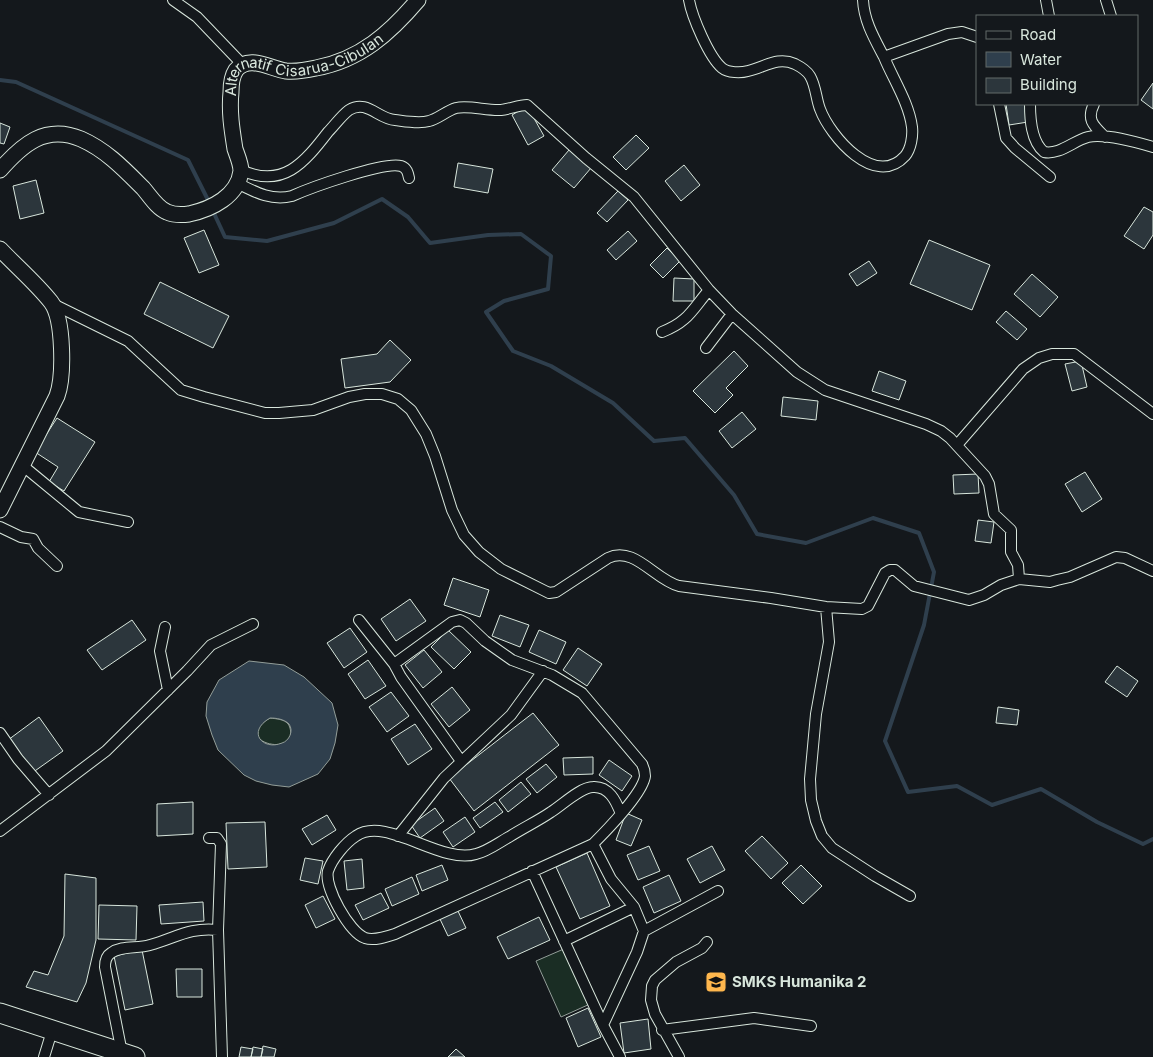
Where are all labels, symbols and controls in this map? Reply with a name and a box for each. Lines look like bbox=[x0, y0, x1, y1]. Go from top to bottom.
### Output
legend bbox=[976, 15, 1138, 105]
text: Road bbox=[1020, 25, 1056, 44]
street label: Alternatif Cisarua-Cibulan bbox=[221, 29, 387, 96]
text: Water bbox=[1020, 50, 1062, 69]
text: Building bbox=[1020, 75, 1077, 94]
school or university icon: SMKS Humanika 2 bbox=[704, 970, 728, 994]
place label: SMKS Humanika 2 bbox=[732, 972, 867, 991]

